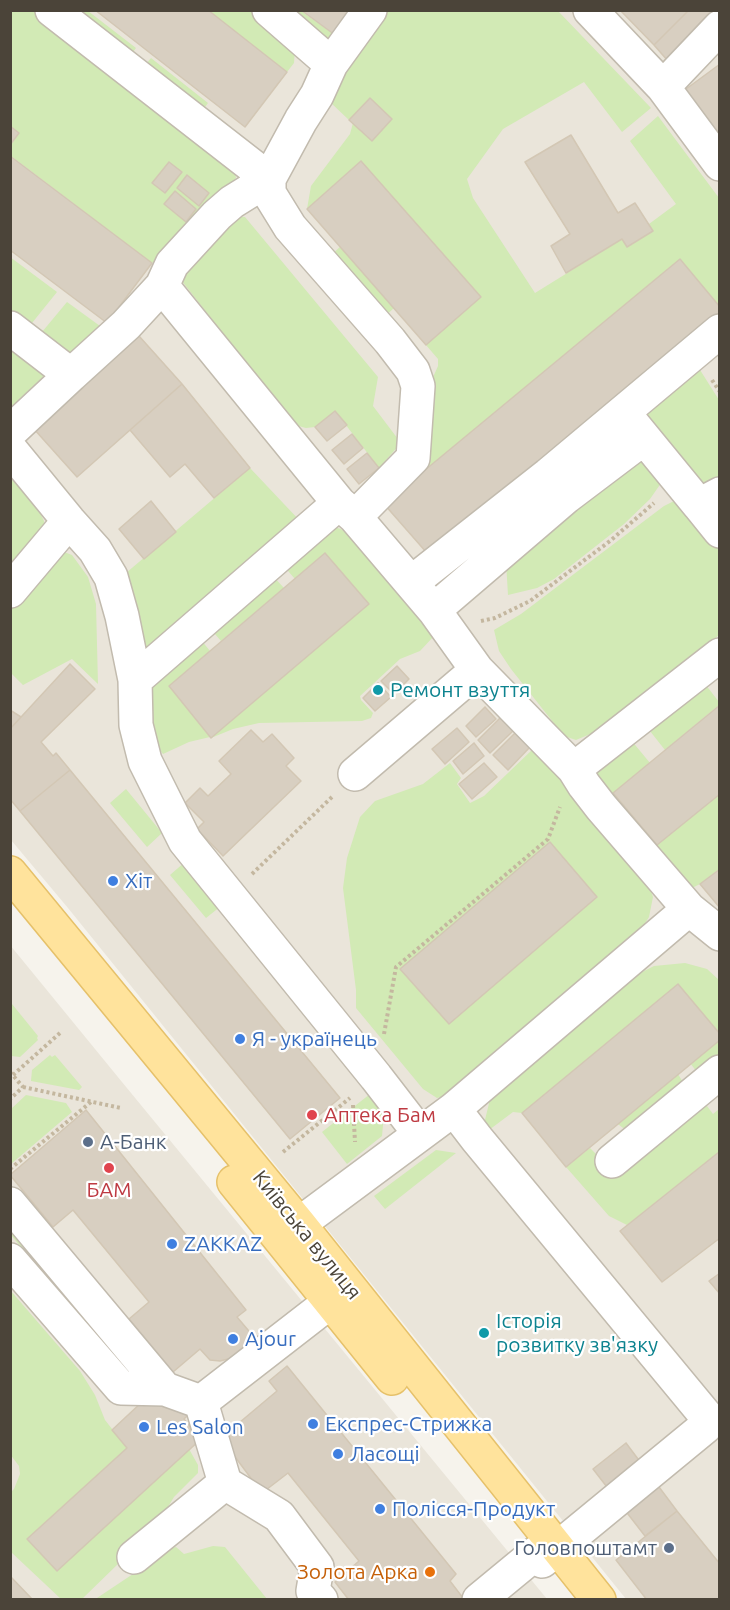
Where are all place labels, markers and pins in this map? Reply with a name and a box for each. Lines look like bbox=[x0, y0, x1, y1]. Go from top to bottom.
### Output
place label: Ремонт взуття bbox=[390, 677, 530, 703]
marker: Ремонт взуття bbox=[371, 683, 385, 697]
place label: Хіт bbox=[125, 868, 152, 894]
marker: Хіт bbox=[106, 874, 120, 888]
place label: Я - українець bbox=[252, 1026, 377, 1052]
marker: Я - українець bbox=[233, 1032, 247, 1046]
place label: Аптека Бам bbox=[324, 1102, 436, 1128]
marker: Аптека Бам bbox=[305, 1108, 319, 1122]
place label: А-Банк bbox=[100, 1129, 167, 1155]
marker: А-Банк bbox=[81, 1135, 95, 1149]
marker: БАМ bbox=[102, 1161, 116, 1175]
place label: БАМ bbox=[87, 1177, 131, 1203]
place label: ZAKKAZ bbox=[184, 1231, 262, 1257]
marker: ZAKKAZ bbox=[165, 1237, 179, 1251]
place label: Історія розвитку зв'язку bbox=[496, 1308, 658, 1358]
place label: Ajour bbox=[245, 1326, 296, 1352]
marker: Історія розвитку зв'язку bbox=[477, 1326, 491, 1340]
marker: Ajour bbox=[226, 1332, 240, 1346]
place label: Експрес-Стрижка bbox=[325, 1411, 492, 1437]
place label: Les Salon bbox=[156, 1414, 244, 1440]
marker: Експрес-Стрижка bbox=[306, 1417, 320, 1431]
marker: Les Salon bbox=[137, 1420, 151, 1434]
place label: Ласощі bbox=[350, 1441, 420, 1467]
marker: Ласощі bbox=[331, 1447, 345, 1461]
place label: Полісся-Продукт bbox=[392, 1496, 555, 1522]
marker: Полісся-Продукт bbox=[373, 1502, 387, 1516]
place label: Головпоштамт bbox=[514, 1535, 657, 1561]
marker: Головпоштамт bbox=[662, 1541, 676, 1555]
place label: Золота Арка bbox=[297, 1559, 418, 1585]
marker: Золота Арка bbox=[423, 1565, 437, 1579]

